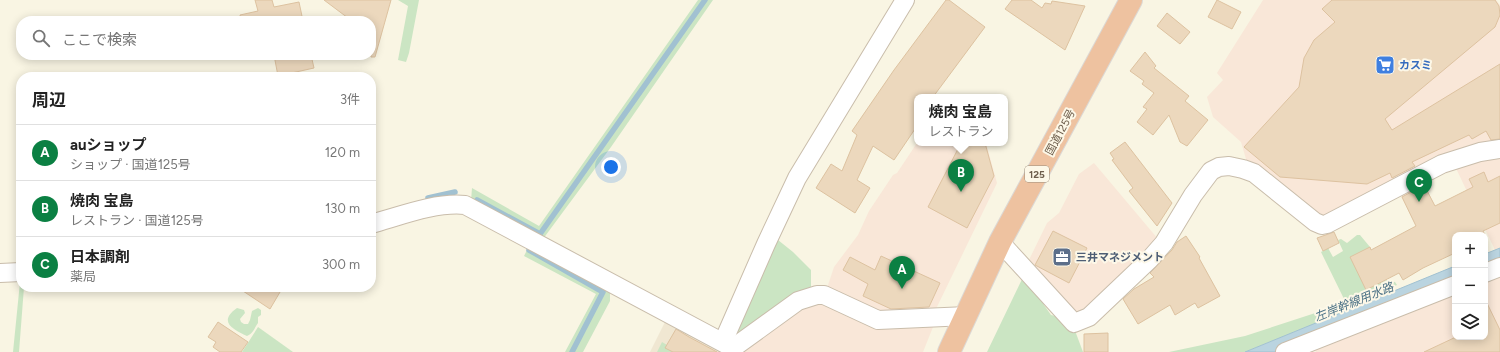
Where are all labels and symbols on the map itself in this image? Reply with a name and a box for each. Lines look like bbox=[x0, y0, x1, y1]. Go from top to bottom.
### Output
supermarket icon: カスミ bbox=[1374, 54, 1396, 76]
place label: カスミ bbox=[1399, 59, 1432, 72]
street label: 国道125号 bbox=[1043, 107, 1078, 157]
your location bbox=[601, 157, 621, 177]
pin: B bbox=[948, 159, 974, 192]
road number: 125 bbox=[1025, 166, 1049, 182]
pin: C bbox=[1406, 169, 1432, 202]
office icon: 三井マネジメント bbox=[1051, 246, 1073, 268]
place label: 三井マネジメント bbox=[1076, 251, 1164, 264]
pin: A bbox=[889, 256, 915, 289]
water label: 左岸幹線用水路 bbox=[1312, 279, 1396, 324]

